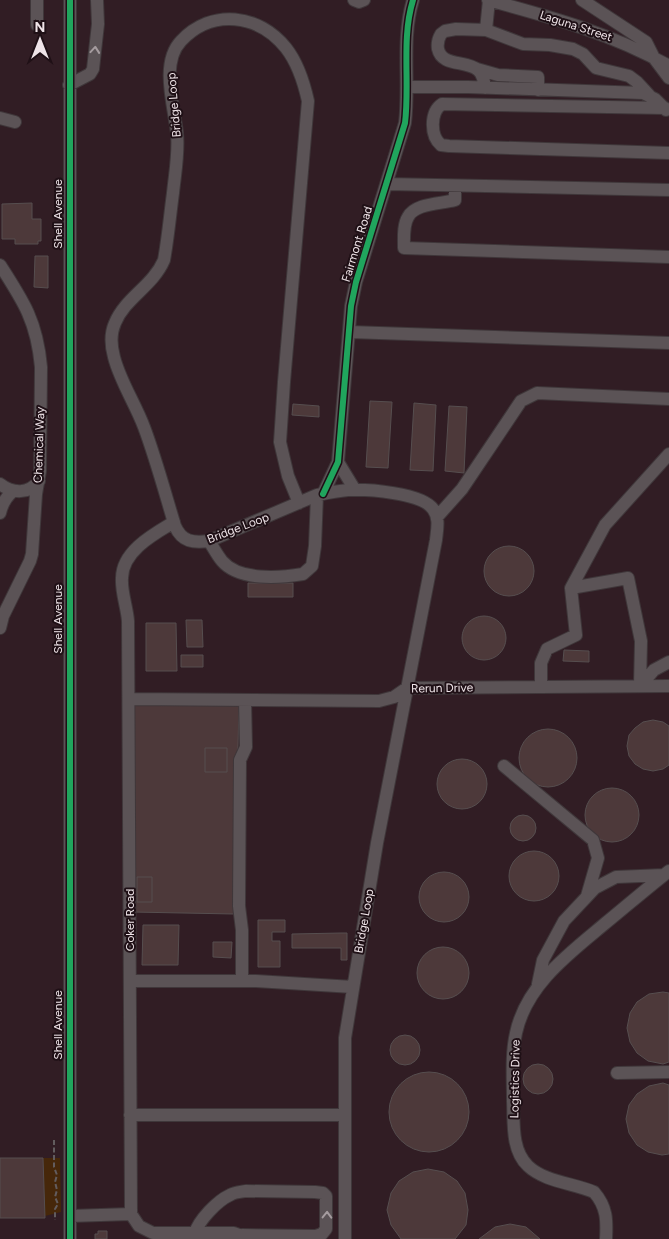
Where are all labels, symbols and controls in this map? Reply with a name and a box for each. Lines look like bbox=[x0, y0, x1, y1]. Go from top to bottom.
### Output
street label: Laguna Street bbox=[538, 8, 614, 44]
north arrow bbox=[15, 15, 65, 65]
text: N bbox=[35, 19, 45, 36]
one-way arrow bbox=[90, 45, 101, 53]
street label: Bridge Loop bbox=[164, 72, 184, 138]
street label: Shell Avenue bbox=[51, 179, 65, 249]
street label: Fairmont Road bbox=[339, 204, 375, 284]
street label: Chemical Way bbox=[31, 406, 47, 483]
street label: Bridge Loop bbox=[205, 510, 271, 546]
street label: Shell Avenue bbox=[51, 584, 65, 654]
street label: Rerun Drive bbox=[411, 680, 474, 696]
street label: Bridge Loop bbox=[351, 888, 377, 954]
street label: Coker Road bbox=[123, 889, 137, 951]
street label: Shell Avenue bbox=[51, 990, 65, 1060]
street label: Logistics Drive bbox=[507, 1039, 523, 1118]
one-way arrow bbox=[322, 1211, 332, 1218]

